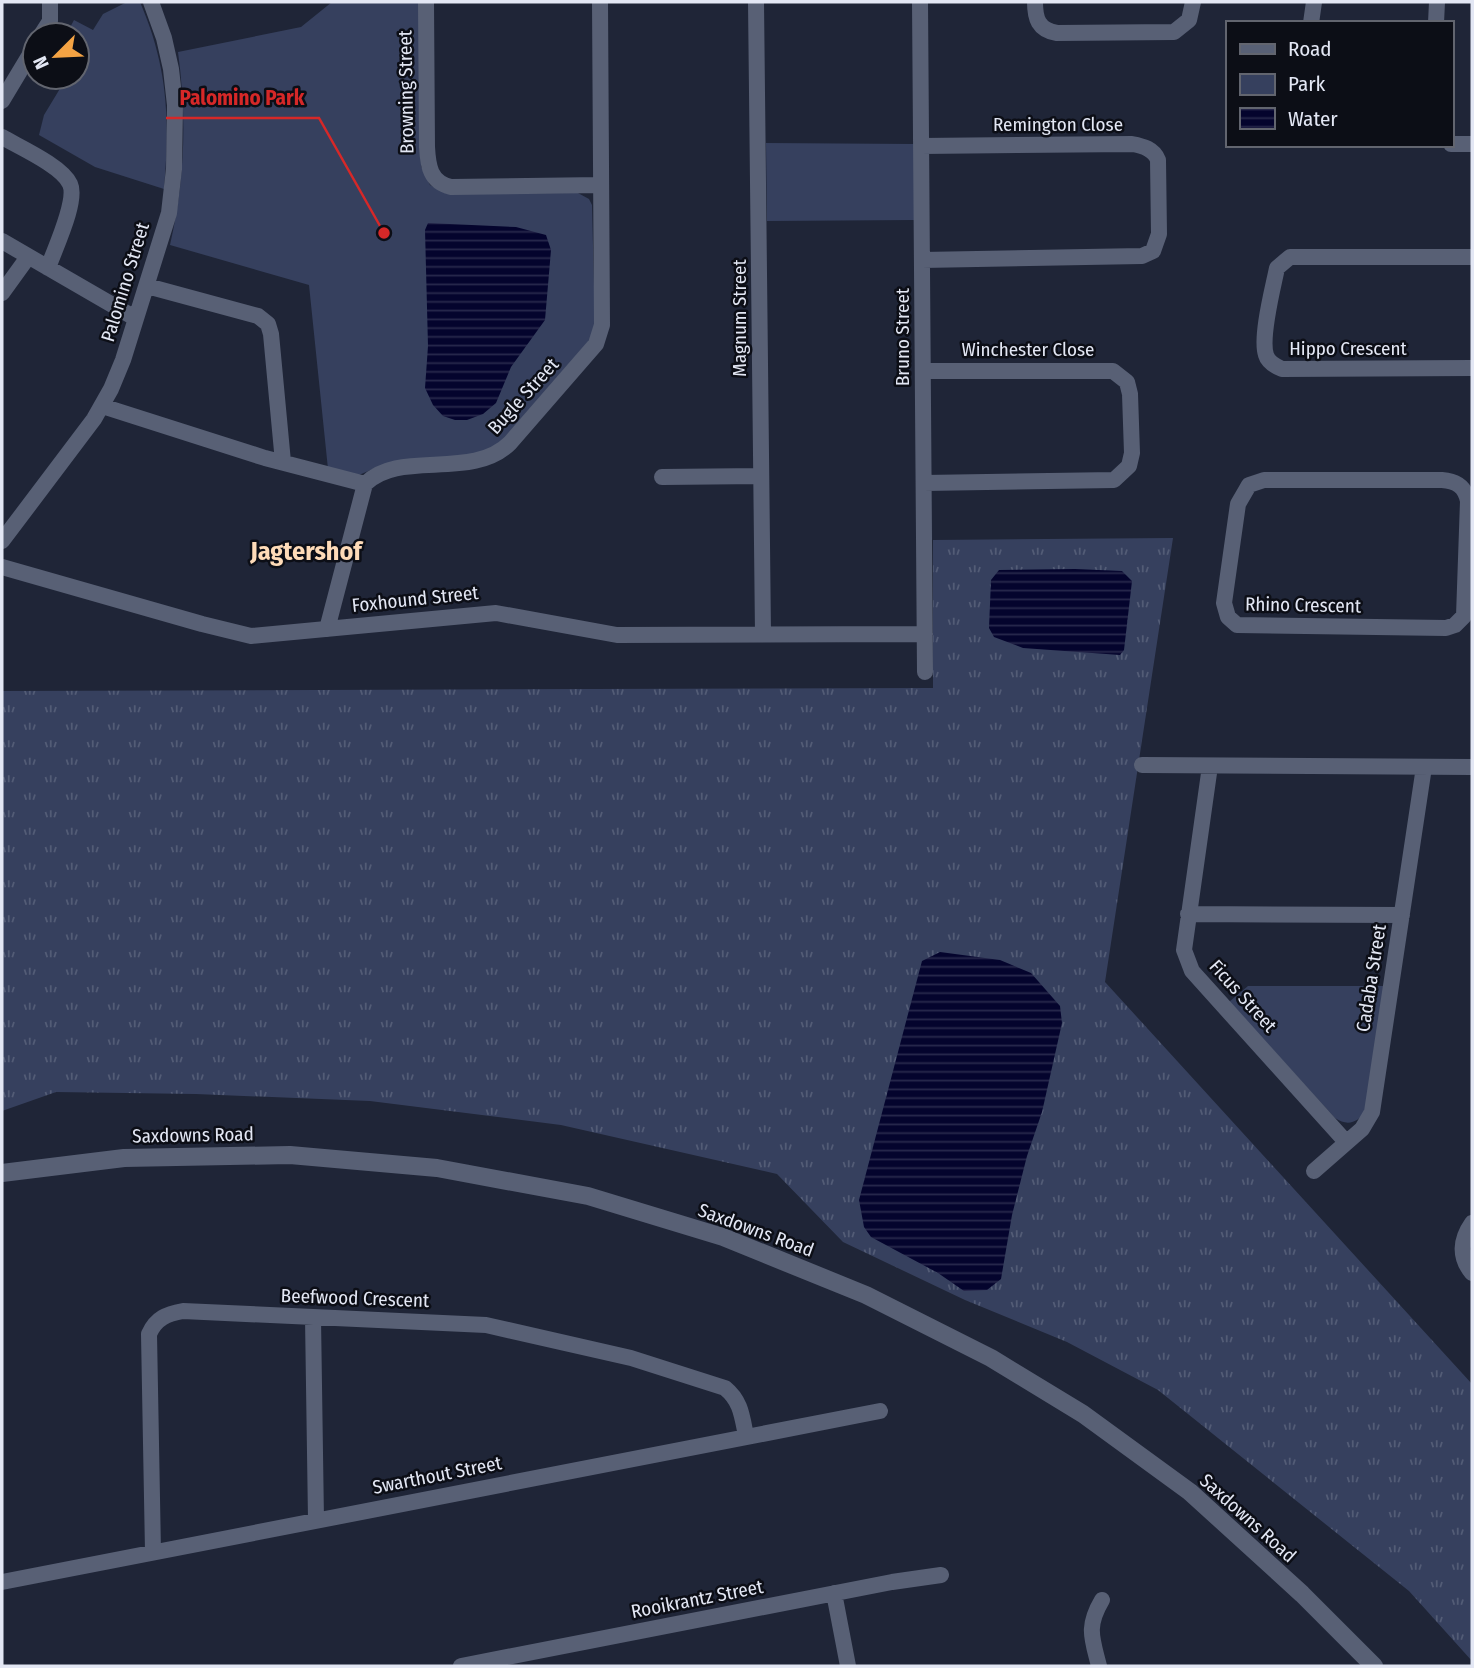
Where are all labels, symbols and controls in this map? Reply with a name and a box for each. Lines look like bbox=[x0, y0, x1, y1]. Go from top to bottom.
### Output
north arrow bbox=[21, 21, 91, 91]
legend bbox=[1226, 21, 1453, 147]
street label: Browning Street bbox=[393, 29, 419, 154]
text: Road bbox=[1288, 36, 1332, 62]
text: N bbox=[28, 53, 54, 73]
text: Park bbox=[1288, 71, 1326, 97]
callout: Palomino Park bbox=[166, 76, 319, 118]
text: Palomino Park bbox=[180, 85, 305, 111]
text: Water bbox=[1288, 106, 1338, 132]
street label: Remington Close bbox=[993, 113, 1123, 136]
street label: Palomino Street bbox=[96, 219, 154, 344]
street label: Magnum Street bbox=[728, 259, 751, 377]
street label: Bruno Street bbox=[891, 287, 914, 386]
street label: Hippo Crescent bbox=[1289, 337, 1407, 360]
street label: Winchester Close bbox=[962, 338, 1094, 361]
street label: Bugle Street bbox=[483, 353, 564, 439]
district label: Jagtershof bbox=[249, 536, 364, 567]
street label: Foxhound Street bbox=[351, 581, 480, 617]
street label: Rhino Crescent bbox=[1245, 592, 1362, 618]
street label: Cadaba Street bbox=[1351, 922, 1391, 1033]
street label: Ficus Street bbox=[1204, 955, 1282, 1038]
street label: Saxdowns Road bbox=[132, 1122, 254, 1148]
street label: Saxdowns Road bbox=[695, 1198, 817, 1262]
street label: Beefwood Crescent bbox=[280, 1284, 430, 1312]
street label: Swarthout Street bbox=[370, 1451, 504, 1499]
street label: Saxdowns Road bbox=[1195, 1469, 1301, 1567]
street label: Rooikrantz Street bbox=[629, 1575, 766, 1623]

